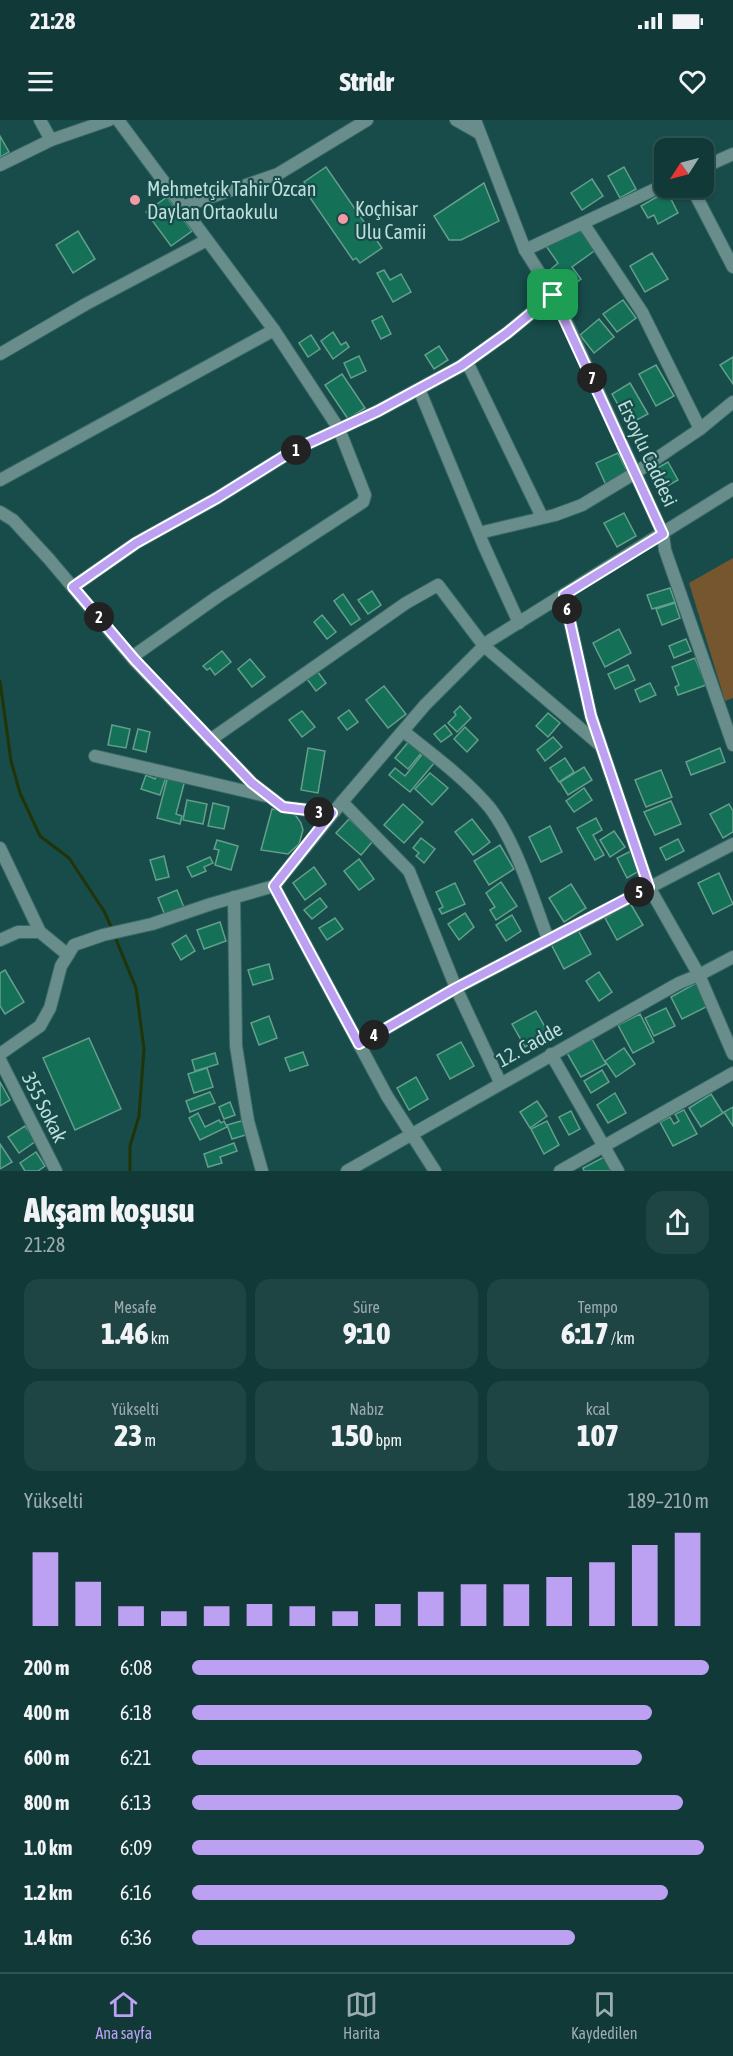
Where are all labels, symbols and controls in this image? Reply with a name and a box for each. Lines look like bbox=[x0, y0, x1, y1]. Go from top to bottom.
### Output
text: 21:28 bbox=[30, 8, 75, 34]
icon: menu bbox=[24, 65, 57, 98]
icon: heart bbox=[676, 65, 709, 98]
text: Stridr bbox=[339, 66, 394, 97]
north arrow bbox=[654, 138, 714, 198]
map controls bbox=[654, 138, 714, 198]
place label: Mehmetçik Tahir Özcan Daylan Ortaokulu bbox=[147, 177, 316, 223]
marker: Mehmetçik Tahir Özcan Daylan Ortaokulu bbox=[128, 193, 142, 207]
place label: Koçhisar Ulu Camii bbox=[355, 197, 426, 243]
marker: Koçhisar Ulu Camii bbox=[336, 212, 350, 226]
pin bbox=[527, 269, 578, 320]
icon: arrive bbox=[536, 278, 569, 311]
pin: 7 bbox=[577, 363, 607, 393]
text: 7 bbox=[588, 369, 596, 387]
street label: Ersoylu Caddesi bbox=[613, 396, 683, 510]
pin: 1 bbox=[281, 435, 311, 465]
text: 1 bbox=[292, 441, 300, 459]
pin: 6 bbox=[552, 594, 582, 624]
text: 6 bbox=[563, 600, 571, 618]
pin: 2 bbox=[84, 602, 114, 632]
text: 2 bbox=[95, 608, 103, 626]
pin: 3 bbox=[304, 797, 334, 827]
text: 3 bbox=[315, 803, 323, 821]
pin: 5 bbox=[624, 877, 654, 907]
text: 5 bbox=[635, 883, 643, 901]
street label: 12. Cadde bbox=[492, 1017, 566, 1071]
pin: 4 bbox=[359, 1020, 389, 1050]
text: 4 bbox=[370, 1026, 378, 1044]
street label: 355 Sokak bbox=[18, 1068, 73, 1146]
text: Akşam koşusu bbox=[24, 1191, 195, 1229]
button: share bbox=[646, 1191, 709, 1254]
text: 21:28 bbox=[24, 1233, 65, 1256]
text: Mesafe bbox=[114, 1298, 157, 1316]
text: Süre bbox=[353, 1298, 380, 1316]
text: Tempo bbox=[578, 1298, 618, 1316]
text: 1.46 bbox=[101, 1316, 149, 1350]
text: 9:10 bbox=[343, 1316, 390, 1350]
text: 6:17 bbox=[561, 1316, 609, 1350]
text: km bbox=[149, 1329, 169, 1347]
text: /km bbox=[609, 1329, 635, 1347]
text: Yükselti bbox=[112, 1400, 159, 1418]
text: Nabız bbox=[350, 1400, 383, 1418]
text: kcal bbox=[586, 1400, 610, 1418]
text: 23 bbox=[114, 1418, 142, 1452]
text: 150 bbox=[331, 1418, 373, 1452]
text: 107 bbox=[577, 1418, 619, 1452]
text: m bbox=[142, 1431, 156, 1449]
text: bpm bbox=[373, 1431, 402, 1449]
text: Yükselti bbox=[24, 1489, 83, 1512]
text: 189–210 m bbox=[627, 1489, 709, 1512]
text: 200 m bbox=[24, 1656, 69, 1679]
text: 6:08 bbox=[120, 1656, 152, 1679]
text: 400 m bbox=[24, 1701, 69, 1724]
text: 6:18 bbox=[120, 1701, 152, 1724]
text: 600 m bbox=[24, 1746, 69, 1769]
text: 6:21 bbox=[120, 1746, 152, 1769]
text: 800 m bbox=[24, 1791, 69, 1814]
text: 6:13 bbox=[120, 1791, 152, 1814]
text: 1.0 km bbox=[24, 1836, 72, 1859]
text: 6:09 bbox=[120, 1836, 152, 1859]
text: 1.2 km bbox=[24, 1881, 72, 1904]
text: 6:16 bbox=[120, 1881, 152, 1904]
text: 1.4 km bbox=[24, 1926, 72, 1949]
text: 6:36 bbox=[120, 1926, 152, 1949]
tab: Ana sayfa bbox=[95, 1988, 152, 2042]
tab: Harita bbox=[343, 1988, 380, 2042]
tab: Kaydedilen bbox=[571, 1988, 638, 2042]

